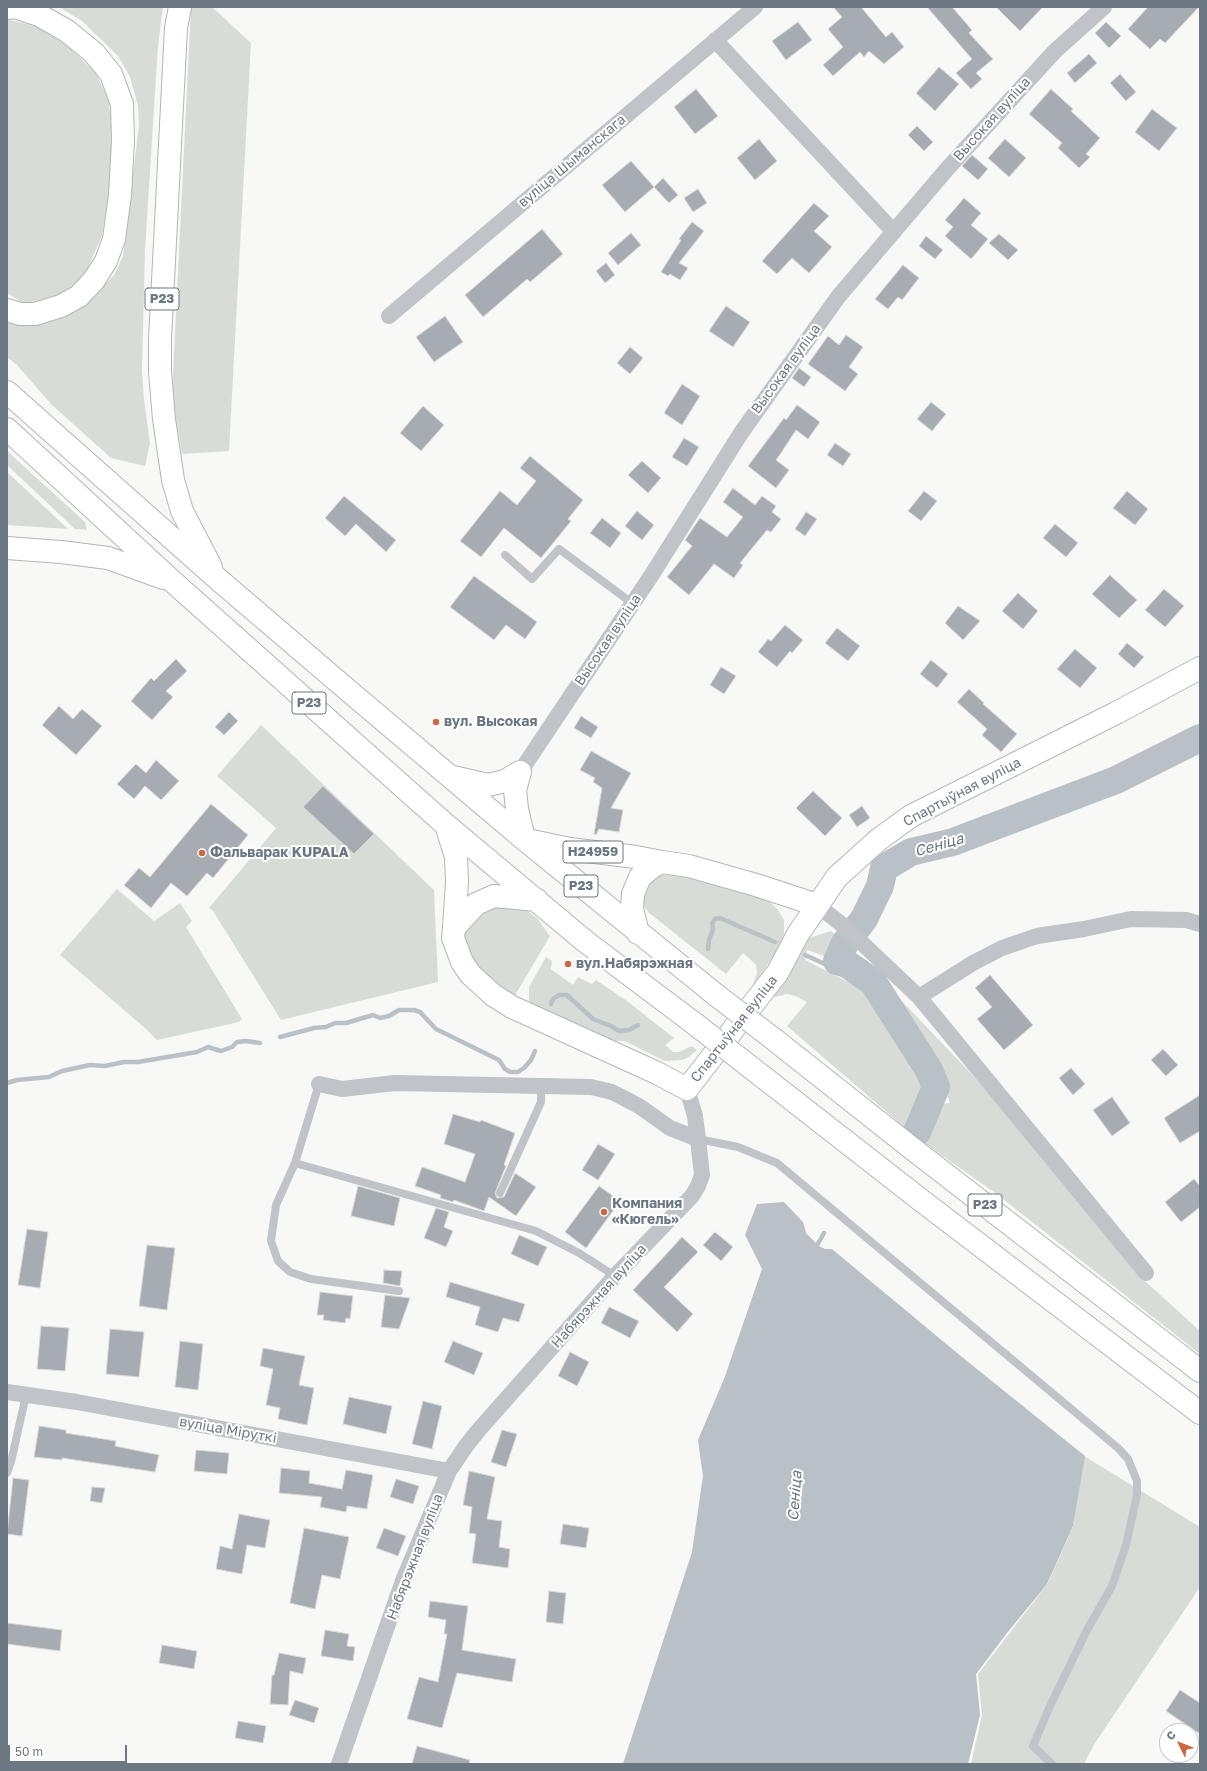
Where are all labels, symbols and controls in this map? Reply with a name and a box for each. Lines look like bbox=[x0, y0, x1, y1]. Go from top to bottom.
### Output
street label: Высокая вуліца bbox=[950, 74, 1034, 164]
street label: вуліца Шыманскага bbox=[515, 111, 629, 211]
road number: Р23 bbox=[145, 288, 179, 310]
street label: Высокая вуліца bbox=[748, 321, 824, 417]
street label: Высокая вуліца bbox=[571, 591, 645, 689]
road number: Р23 bbox=[292, 692, 326, 714]
place label: вул. Высокая bbox=[444, 714, 538, 730]
marker: вул. Высокая bbox=[431, 717, 441, 727]
street label: Спартыўная вуліца bbox=[900, 754, 1024, 830]
water label: Сеніца bbox=[912, 829, 966, 861]
road number: Н24959 bbox=[563, 841, 623, 863]
place label: Фальварак KUPALA bbox=[210, 845, 349, 861]
marker: Фальварак KUPALA bbox=[197, 848, 207, 858]
road number: Р23 bbox=[564, 875, 598, 897]
place label: вул.Набярэжная bbox=[576, 956, 693, 972]
marker: вул.Набярэжная bbox=[563, 959, 573, 969]
street label: Спартыўная вуліца bbox=[687, 972, 781, 1086]
road number: Р23 bbox=[968, 1194, 1002, 1216]
place label: Компания «Кюгель» bbox=[612, 1196, 682, 1228]
marker: Компания «Кюгель» bbox=[599, 1207, 609, 1217]
street label: Набярэжная вуліца bbox=[548, 1241, 650, 1351]
street label: вуліца Міруткі bbox=[178, 1413, 278, 1447]
water label: Сеніца bbox=[784, 1470, 806, 1522]
street label: Набярэжная вуліца bbox=[383, 1492, 447, 1622]
north arrow bbox=[1159, 1723, 1199, 1763]
text: С bbox=[1163, 1728, 1178, 1742]
scale bar bbox=[10, 1737, 129, 1763]
text: 50 m bbox=[15, 1744, 43, 1759]

